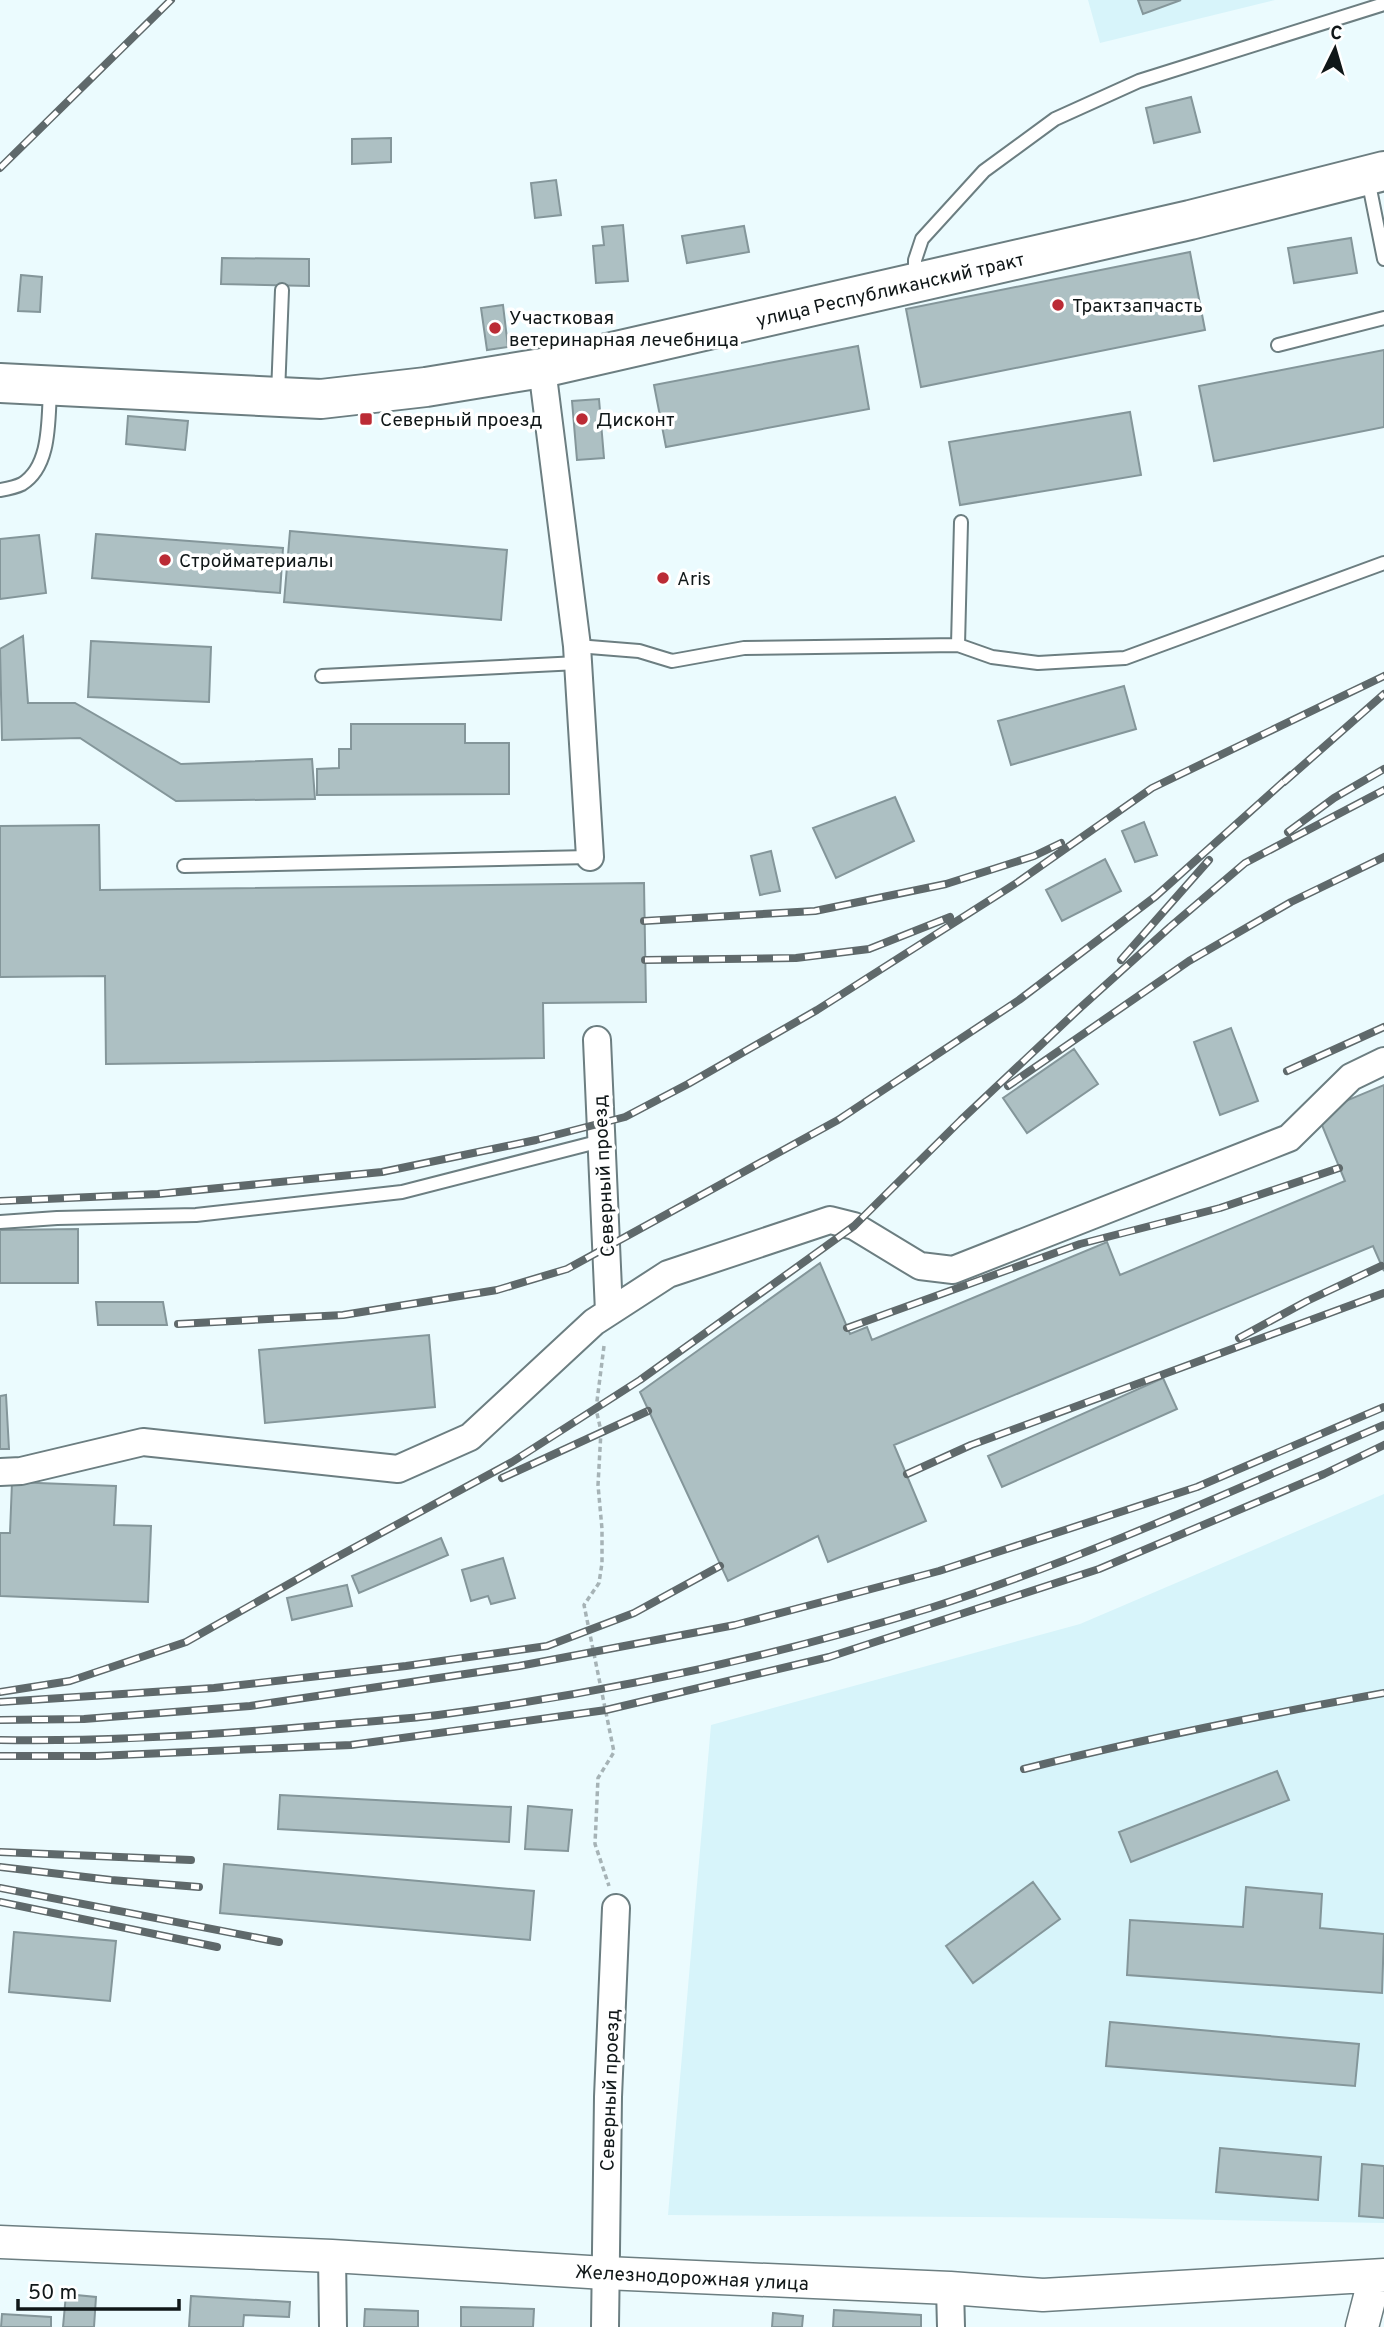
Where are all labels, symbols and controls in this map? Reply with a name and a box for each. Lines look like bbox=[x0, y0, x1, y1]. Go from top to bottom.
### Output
north arrow bbox=[1300, 14, 1370, 84]
text: С bbox=[1329, 22, 1343, 47]
street label: улица Республиканский тракт bbox=[754, 248, 1027, 334]
place label: Трактзапчасть bbox=[1072, 295, 1203, 319]
marker: Трактзапчасть bbox=[1050, 297, 1066, 313]
place label: Участковая ветеринарная лечебница bbox=[509, 307, 739, 353]
marker: Участковая ветеринарная лечебница bbox=[487, 320, 503, 336]
place label: Северный проезд bbox=[380, 409, 542, 433]
place label: Дисконт bbox=[596, 409, 675, 433]
marker: Северный проезд bbox=[358, 411, 374, 427]
marker: Дисконт bbox=[574, 411, 590, 427]
place label: Стройматериалы bbox=[179, 550, 333, 574]
marker: Стройматериалы bbox=[157, 552, 173, 568]
place label: Aris bbox=[677, 568, 711, 592]
marker: Aris bbox=[655, 570, 671, 586]
street label: Северный проезд bbox=[589, 1094, 621, 1258]
street label: Северный проезд bbox=[596, 2008, 626, 2172]
street label: Железнодорожная улица bbox=[574, 2261, 809, 2297]
scale bar bbox=[18, 2268, 178, 2312]
text: 50 m bbox=[28, 2280, 77, 2307]

